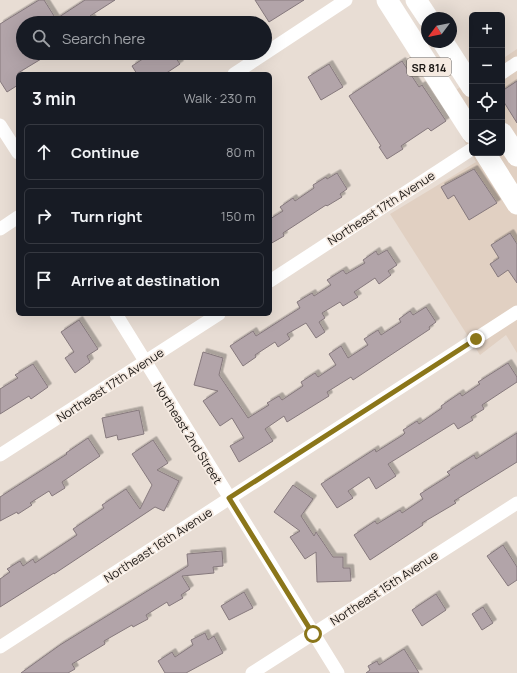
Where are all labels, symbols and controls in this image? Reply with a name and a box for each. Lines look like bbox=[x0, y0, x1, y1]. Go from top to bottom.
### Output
north arrow bbox=[421, 12, 457, 48]
map controls bbox=[469, 12, 505, 156]
button: + bbox=[469, 12, 505, 48]
search box bbox=[16, 16, 272, 60]
icon: search bbox=[30, 27, 52, 49]
text: Search here bbox=[62, 28, 145, 49]
button: − bbox=[469, 48, 505, 84]
road number: SR 814 bbox=[407, 58, 451, 76]
button: locate bbox=[469, 84, 505, 120]
text: 3 min bbox=[32, 87, 76, 110]
text: Walk · 230 m bbox=[183, 89, 256, 107]
button: layers bbox=[469, 120, 505, 156]
icon: ahead bbox=[33, 141, 55, 163]
text: Continue bbox=[71, 142, 139, 163]
text: 80 m bbox=[226, 143, 255, 161]
street label: Northeast 17th Avenue bbox=[324, 167, 438, 249]
icon: right bbox=[33, 205, 55, 227]
text: Turn right bbox=[71, 206, 142, 227]
text: 150 m bbox=[221, 207, 255, 225]
icon: arrive bbox=[33, 269, 55, 291]
text: Arrive at destination bbox=[71, 270, 220, 291]
route end bbox=[467, 330, 485, 348]
street label: Northeast 17th Avenue bbox=[53, 344, 167, 426]
street label: Northeast 2nd Street bbox=[150, 379, 226, 487]
street label: Northeast 16th Avenue bbox=[100, 504, 216, 586]
street label: Northeast 15th Avenue bbox=[327, 547, 441, 629]
route start bbox=[304, 625, 322, 643]

